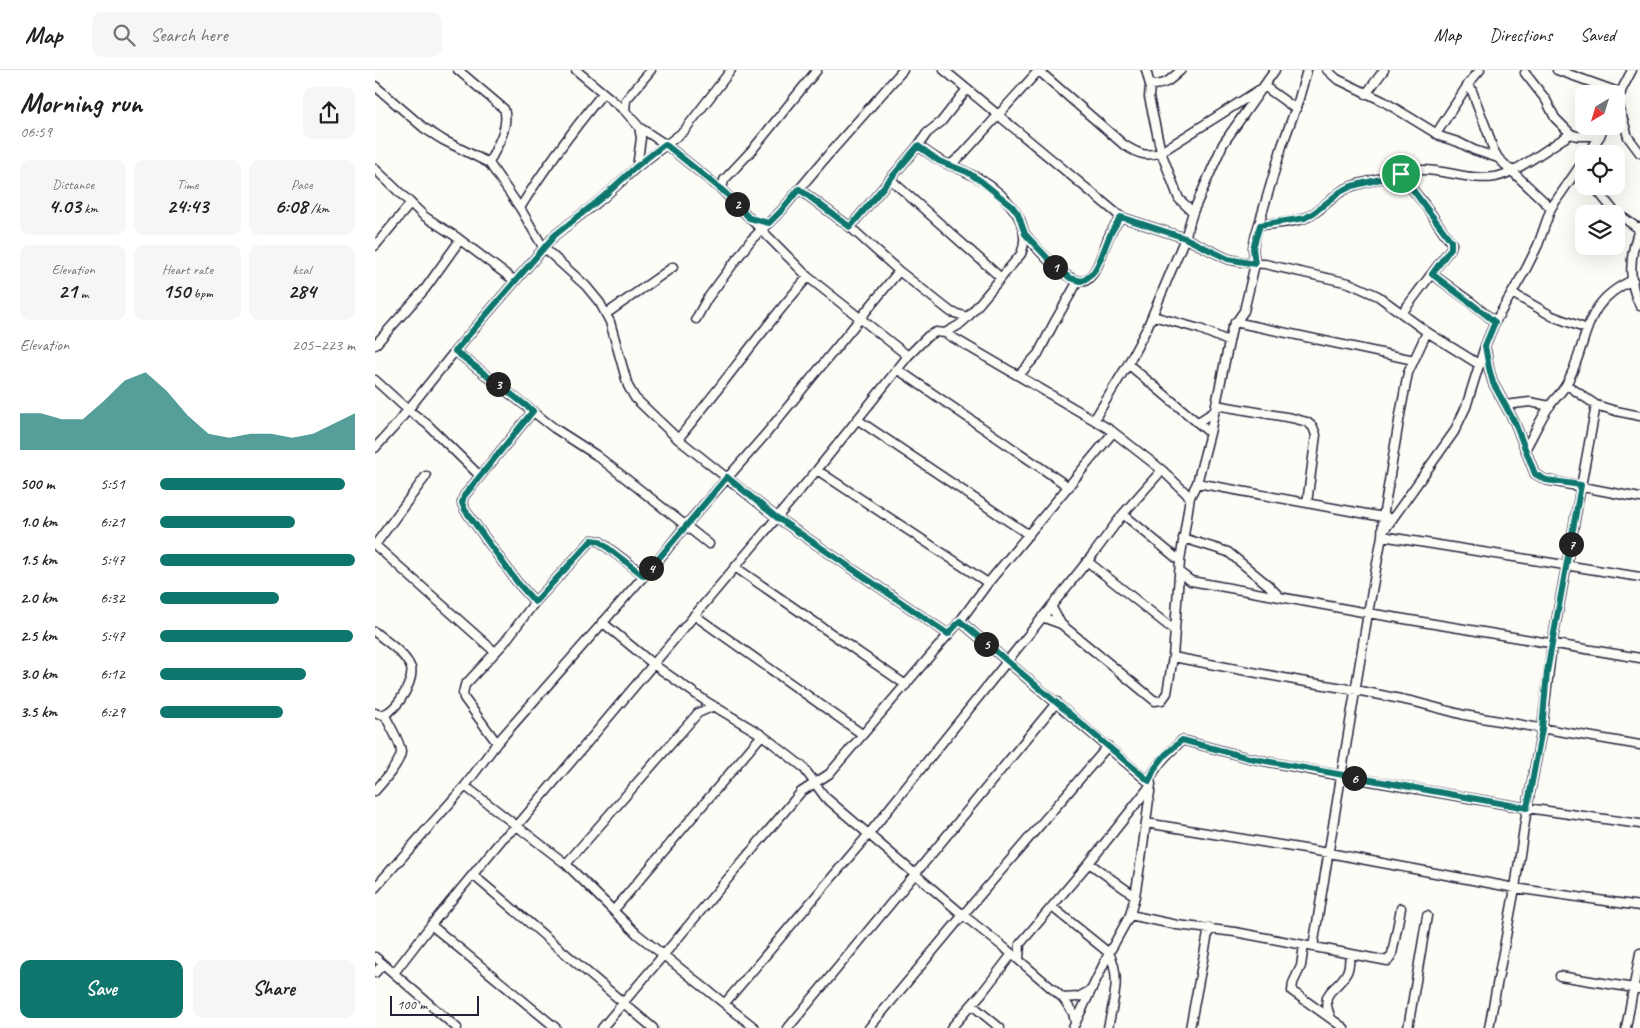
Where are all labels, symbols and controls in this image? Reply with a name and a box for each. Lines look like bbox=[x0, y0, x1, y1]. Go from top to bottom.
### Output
search box bbox=[92, 12, 442, 57]
text: Map bbox=[25, 20, 62, 50]
icon: search bbox=[110, 21, 138, 49]
text: Search here bbox=[150, 23, 228, 47]
text: Map bbox=[1434, 24, 1461, 46]
text: Directions bbox=[1489, 24, 1552, 46]
text: Saved bbox=[1580, 24, 1615, 46]
text: Morning run bbox=[20, 85, 142, 120]
north arrow bbox=[1575, 85, 1625, 135]
map controls bbox=[1575, 85, 1625, 255]
button: share bbox=[303, 87, 355, 139]
text: 06:59 bbox=[20, 122, 52, 142]
button: locate bbox=[1575, 145, 1625, 195]
pin bbox=[1380, 153, 1422, 195]
icon: arrive bbox=[1387, 160, 1415, 188]
text: Distance bbox=[52, 176, 94, 193]
text: Time bbox=[177, 176, 198, 193]
text: Pace bbox=[291, 176, 313, 193]
pin: 2 bbox=[725, 192, 749, 216]
text: 4.03 bbox=[48, 193, 81, 219]
text: 24:43 bbox=[167, 193, 208, 219]
text: 6:08 bbox=[275, 193, 307, 219]
text: 2 bbox=[734, 196, 741, 213]
text: km bbox=[81, 200, 98, 217]
text: /km bbox=[307, 200, 329, 217]
button: layers bbox=[1575, 205, 1625, 255]
pin: 1 bbox=[1043, 254, 1067, 280]
text: 1 bbox=[1052, 259, 1059, 276]
text: Elevation bbox=[52, 261, 95, 278]
text: Heart rate bbox=[162, 261, 213, 278]
text: kcal bbox=[293, 261, 311, 278]
text: 21 bbox=[58, 278, 77, 304]
text: 150 bbox=[162, 278, 190, 304]
text: 284 bbox=[288, 278, 316, 304]
text: m bbox=[77, 285, 88, 302]
text: bpm bbox=[190, 285, 213, 302]
text: Elevation bbox=[20, 335, 69, 355]
text: 205–223 m bbox=[292, 335, 355, 355]
pin: 3 bbox=[485, 372, 511, 396]
text: 3 bbox=[495, 376, 502, 393]
text: 500 m bbox=[20, 474, 54, 494]
text: 5:51 bbox=[100, 474, 125, 494]
text: 1.0 km bbox=[20, 512, 57, 532]
text: 6:21 bbox=[100, 512, 125, 532]
pin: 7 bbox=[1559, 532, 1583, 556]
text: 7 bbox=[1568, 536, 1575, 553]
text: 1.5 km bbox=[20, 550, 57, 570]
text: 5:47 bbox=[100, 550, 125, 570]
pin: 4 bbox=[639, 556, 663, 580]
text: 4 bbox=[648, 560, 655, 577]
text: 2.0 km bbox=[20, 588, 57, 608]
text: 6:32 bbox=[100, 588, 125, 608]
text: 2.5 km bbox=[20, 626, 57, 646]
text: 5:47 bbox=[100, 626, 125, 646]
pin: 5 bbox=[973, 632, 999, 656]
text: 5 bbox=[983, 636, 990, 653]
text: 3.0 km bbox=[20, 664, 57, 684]
text: 6:12 bbox=[100, 664, 125, 684]
text: 3.5 km bbox=[20, 702, 57, 722]
text: 6:29 bbox=[100, 702, 125, 722]
pin: 6 bbox=[1341, 766, 1367, 790]
text: 6 bbox=[1351, 770, 1358, 787]
button: Save bbox=[20, 960, 183, 1018]
button: Share bbox=[193, 960, 355, 1018]
scale bar bbox=[390, 993, 479, 1016]
text: 100 m bbox=[397, 996, 427, 1013]

